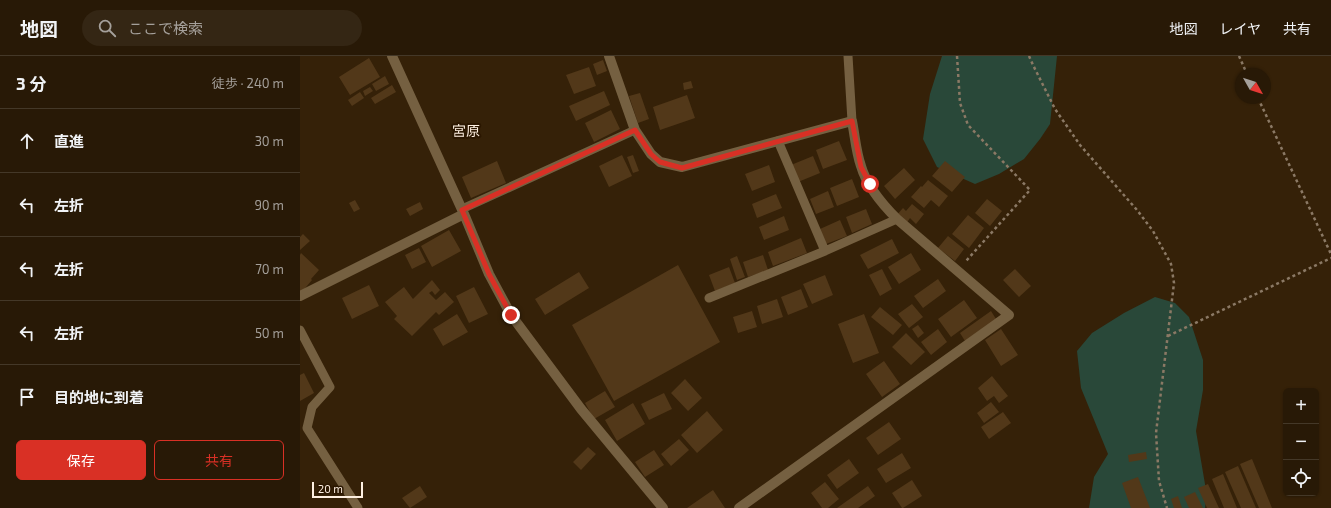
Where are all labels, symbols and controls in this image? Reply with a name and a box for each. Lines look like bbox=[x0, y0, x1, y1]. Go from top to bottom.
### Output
search box bbox=[82, 10, 362, 46]
text: 地図 bbox=[20, 17, 58, 40]
icon: search bbox=[96, 17, 118, 39]
text: ここで検索 bbox=[128, 19, 203, 37]
text: 地図 bbox=[1169, 20, 1197, 37]
text: レイヤ bbox=[1219, 20, 1261, 37]
text: 共有 bbox=[1283, 20, 1311, 37]
north arrow bbox=[1235, 68, 1271, 104]
text: 3 分 bbox=[16, 73, 46, 93]
text: 徒歩 · 240 m bbox=[212, 75, 284, 91]
district label: 宮原 bbox=[452, 122, 480, 139]
icon: ahead bbox=[16, 130, 38, 152]
text: 直進 bbox=[54, 132, 84, 150]
text: 30 m bbox=[255, 133, 284, 149]
route start bbox=[861, 175, 879, 193]
icon: left bbox=[16, 194, 38, 216]
text: 左折 bbox=[54, 196, 84, 214]
text: 90 m bbox=[254, 197, 284, 213]
icon: left bbox=[16, 258, 38, 280]
text: 左折 bbox=[54, 260, 84, 278]
text: 70 m bbox=[255, 261, 284, 277]
route end bbox=[502, 306, 520, 324]
icon: left bbox=[16, 322, 38, 344]
text: 左折 bbox=[54, 324, 84, 342]
text: 50 m bbox=[255, 325, 284, 341]
icon: arrive bbox=[16, 386, 38, 408]
text: 目的地に到着 bbox=[54, 388, 144, 406]
map controls bbox=[1283, 388, 1319, 496]
button: + bbox=[1283, 388, 1319, 424]
button: − bbox=[1283, 424, 1319, 460]
button: 保存 bbox=[16, 440, 146, 480]
button: 共有 bbox=[154, 440, 284, 480]
button: locate bbox=[1283, 460, 1319, 496]
scale bar bbox=[312, 480, 363, 499]
text: 20 m bbox=[318, 482, 343, 495]

